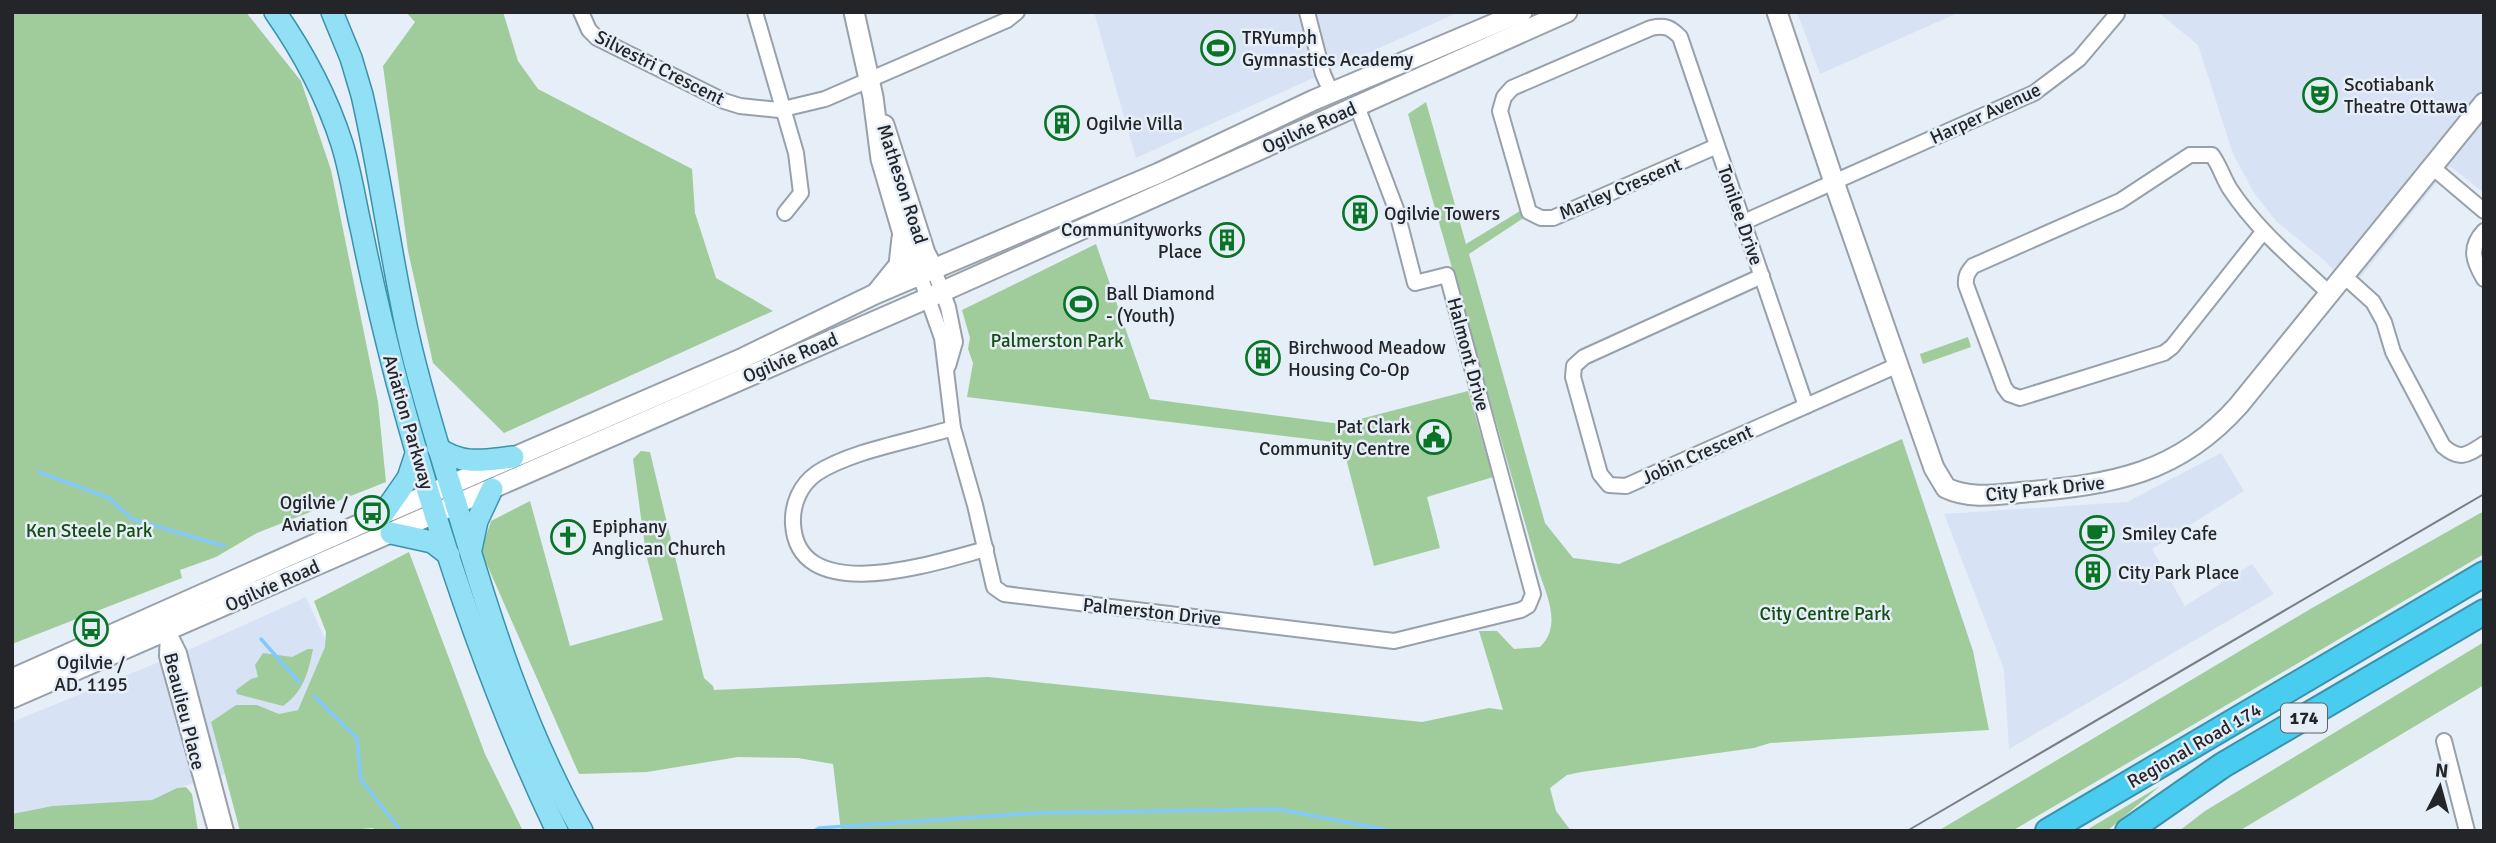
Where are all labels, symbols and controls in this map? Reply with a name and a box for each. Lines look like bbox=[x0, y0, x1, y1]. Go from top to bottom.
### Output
street label: Silvestri Crescent bbox=[591, 25, 729, 111]
place label: TRYumph Gymnastics Academy bbox=[1242, 26, 1413, 72]
sports icon: TRYumph Gymnastics Academy bbox=[1199, 29, 1237, 67]
place label: Scotiabank Theatre Ottawa bbox=[2344, 73, 2468, 119]
theatre icon: Scotiabank Theatre Ottawa bbox=[2301, 76, 2339, 114]
street label: Harper Avenue bbox=[1926, 78, 2045, 150]
street label: Ogilvie Road bbox=[1258, 96, 1360, 159]
building icon: Ogilvie Villa bbox=[1043, 104, 1081, 142]
place label: Ogilvie Villa bbox=[1086, 112, 1183, 136]
street label: Matheson Road bbox=[871, 121, 933, 247]
street label: Marley Crescent bbox=[1555, 152, 1686, 226]
street label: Tonilee Drive bbox=[1712, 162, 1768, 269]
building icon: Ogilvie Towers bbox=[1341, 194, 1379, 232]
place label: Ogilvie Towers bbox=[1384, 202, 1500, 226]
place label: Communityworks Place bbox=[1061, 218, 1202, 264]
building icon: Communityworks Place bbox=[1208, 221, 1246, 259]
place label: Ball Diamond - (Youth) bbox=[1106, 282, 1215, 328]
sports icon: Ball Diamond - (Youth) bbox=[1062, 285, 1100, 323]
street label: Halmont Drive bbox=[1441, 295, 1495, 414]
street label: Ogilvie Road bbox=[739, 327, 842, 389]
park label: Palmerston Park bbox=[991, 329, 1124, 353]
place label: Birchwood Meadow Housing Co-Op bbox=[1288, 336, 1446, 382]
building icon: Birchwood Meadow Housing Co-Op bbox=[1244, 339, 1282, 377]
street label: Aviation Parkway bbox=[377, 352, 439, 493]
place label: Pat Clark Community Centre bbox=[1259, 415, 1410, 461]
public building icon: Pat Clark Community Centre bbox=[1415, 418, 1453, 456]
street label: Jobin Crescent bbox=[1638, 420, 1757, 490]
street label: City Park Drive bbox=[1984, 471, 2106, 507]
place label: Ogilvie / Aviation bbox=[280, 491, 348, 537]
bus stop icon: Ogilvie / Aviation bbox=[353, 494, 391, 532]
cafe icon: Smiley Cafe bbox=[2078, 514, 2116, 552]
place label: Epiphany Anglican Church bbox=[592, 515, 726, 561]
church icon: Epiphany Anglican Church bbox=[549, 518, 587, 556]
park label: Ken Steele Park bbox=[26, 519, 153, 543]
place label: Smiley Cafe bbox=[2122, 522, 2217, 546]
building icon: City Park Place bbox=[2074, 553, 2112, 591]
street label: Ogilvie Road bbox=[221, 554, 323, 617]
place label: City Park Place bbox=[2118, 561, 2239, 585]
street label: Palmerston Drive bbox=[1082, 593, 1222, 631]
park label: City Centre Park bbox=[1759, 602, 1891, 626]
bus stop icon: Ogilvie / AD. 1195 bbox=[72, 610, 110, 648]
street label: Beaulieu Place bbox=[158, 650, 210, 772]
place label: Ogilvie / AD. 1195 bbox=[54, 651, 128, 697]
street label: Regional Road 174 bbox=[2123, 698, 2266, 794]
road number: 174 bbox=[2281, 704, 2327, 732]
north arrow bbox=[2405, 752, 2475, 822]
text: N bbox=[2434, 758, 2449, 784]

